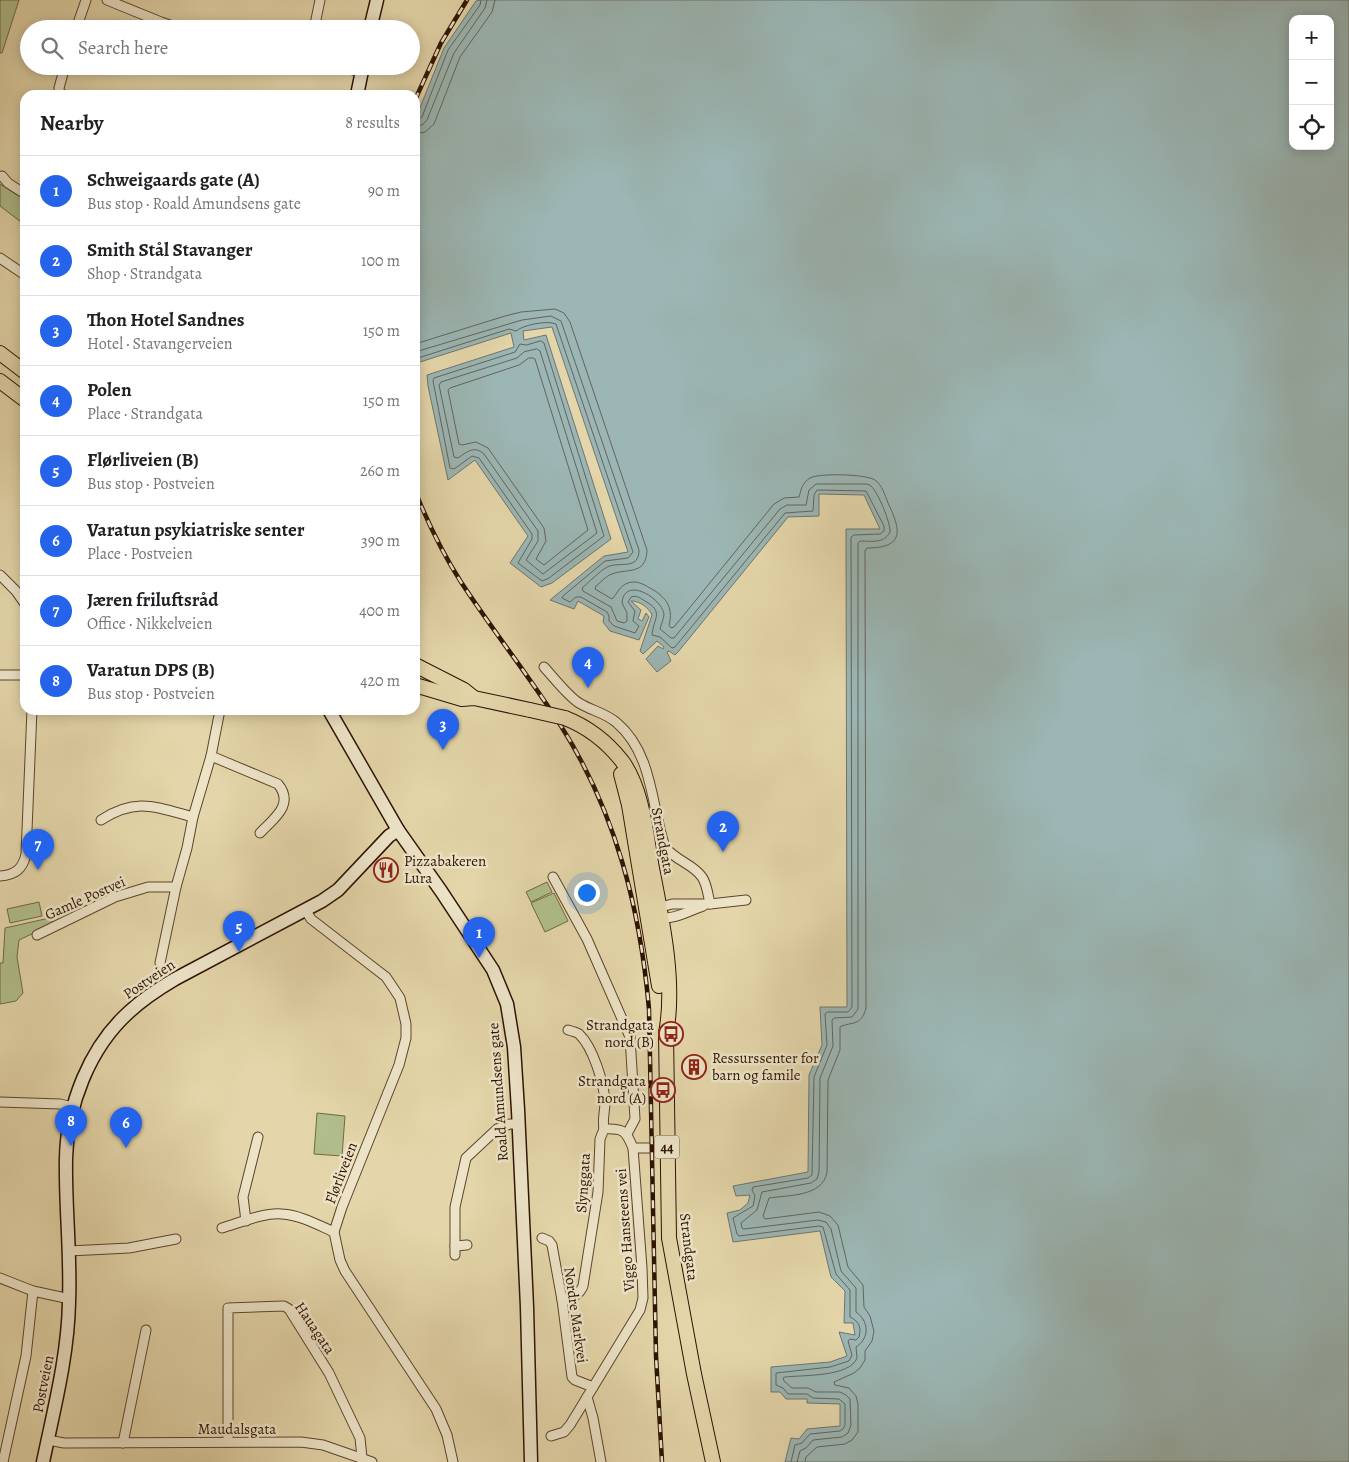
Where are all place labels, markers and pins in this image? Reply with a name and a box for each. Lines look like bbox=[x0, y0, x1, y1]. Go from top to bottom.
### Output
pin: 4 bbox=[572, 647, 604, 688]
pin: 3 bbox=[427, 709, 459, 750]
pin: 2 bbox=[707, 811, 739, 852]
pin: 7 bbox=[22, 829, 54, 870]
place label: Pizzabakeren Lura bbox=[404, 851, 486, 888]
restaurant icon: Pizzabakeren Lura bbox=[373, 857, 399, 883]
pin: 5 bbox=[223, 911, 255, 952]
pin: 1 bbox=[463, 917, 495, 958]
place label: Strandgata nord (B) bbox=[586, 1015, 654, 1052]
bus stop icon: Strandgata nord (B) bbox=[658, 1021, 684, 1047]
place label: Ressurssenter for barn og famile bbox=[712, 1048, 819, 1085]
building icon: Ressurssenter for barn og famile bbox=[681, 1054, 707, 1080]
place label: Strandgata nord (A) bbox=[578, 1071, 646, 1108]
bus stop icon: Strandgata nord (A) bbox=[650, 1077, 676, 1103]
pin: 8 bbox=[55, 1105, 87, 1146]
pin: 6 bbox=[110, 1107, 142, 1148]

